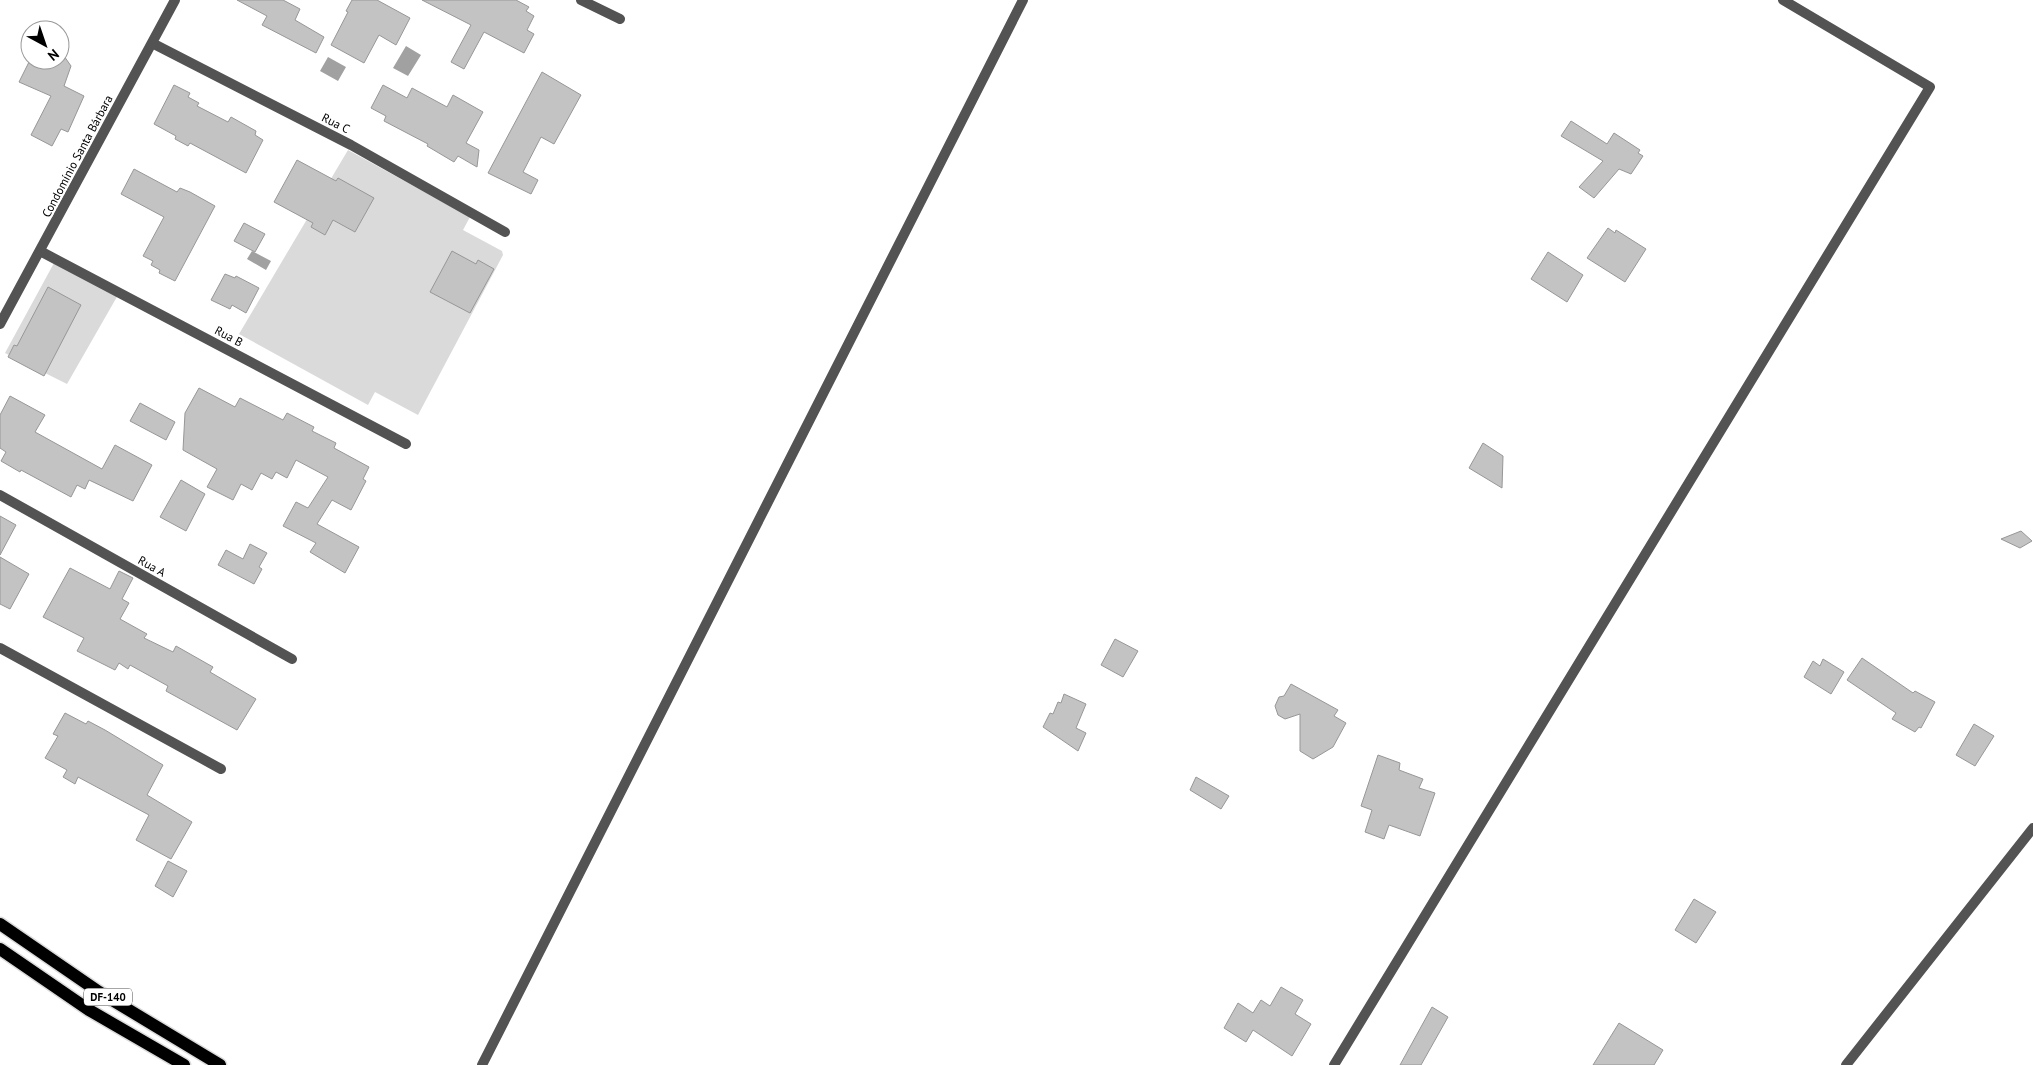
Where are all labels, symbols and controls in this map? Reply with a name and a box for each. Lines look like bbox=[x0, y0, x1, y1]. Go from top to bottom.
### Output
north arrow bbox=[20, 20, 70, 70]
text: N bbox=[44, 45, 63, 65]
street label: Condomínio Santa Bárbara bbox=[38, 92, 116, 220]
street label: Rua C bbox=[319, 110, 353, 136]
street label: Rua B bbox=[212, 322, 246, 350]
street label: Rua A bbox=[136, 552, 168, 580]
road number: DF-140 bbox=[84, 989, 132, 1006]

